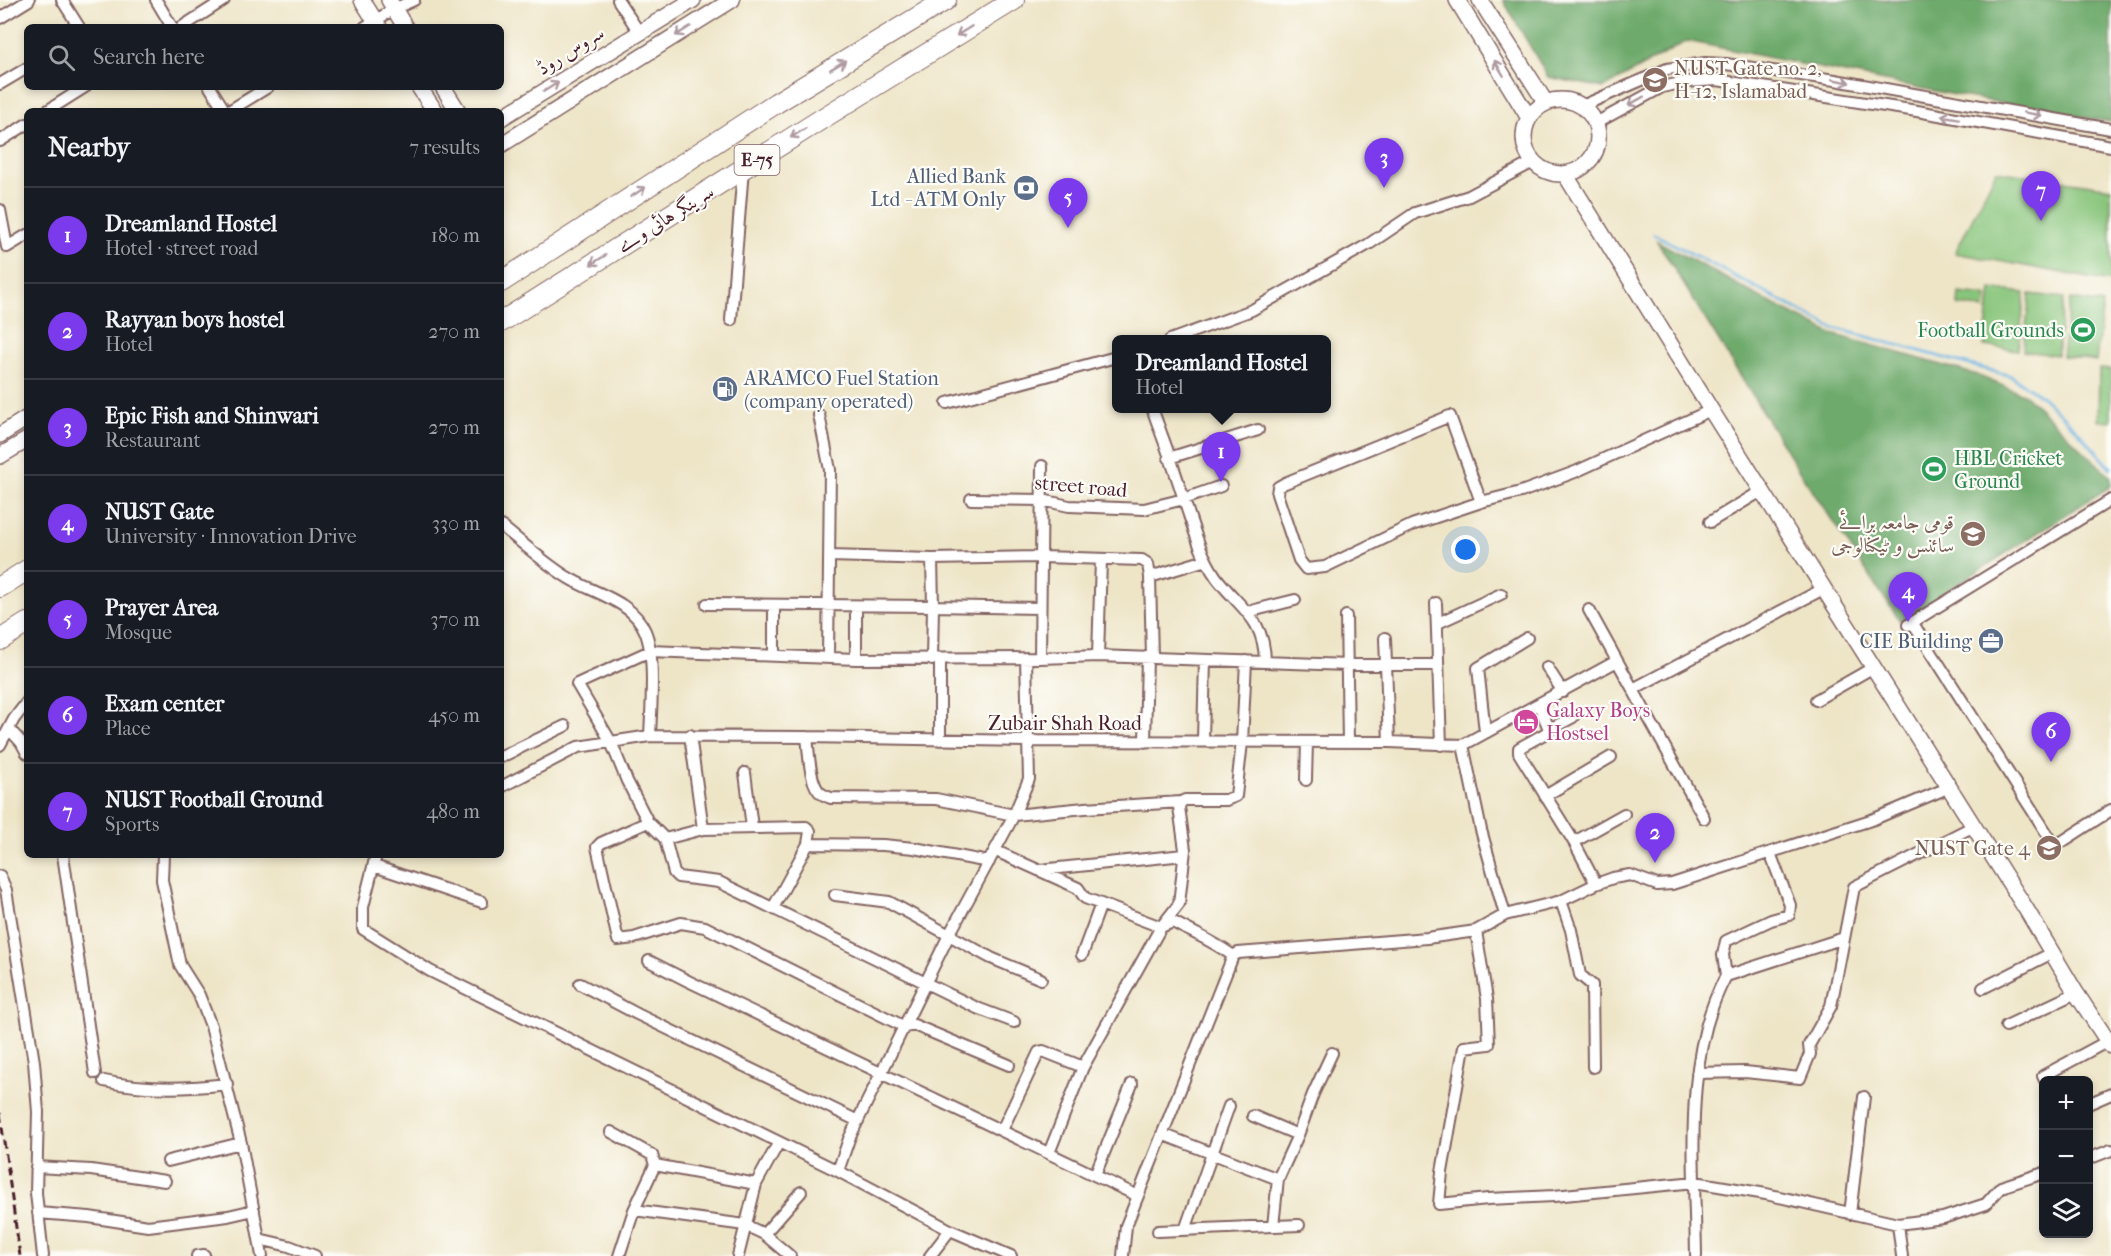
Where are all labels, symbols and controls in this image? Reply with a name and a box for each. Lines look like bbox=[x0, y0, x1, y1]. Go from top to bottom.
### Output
street label: سروس روڈ bbox=[532, 21, 609, 82]
search box bbox=[24, 24, 504, 90]
one-way arrow bbox=[956, 25, 973, 37]
one-way arrow bbox=[675, 26, 692, 38]
icon: search bbox=[45, 41, 78, 74]
text: Search here bbox=[93, 44, 205, 70]
place label: NUST Gate no. 2, H-12, Islamabad bbox=[1674, 57, 1822, 103]
one-way arrow bbox=[829, 59, 846, 71]
one-way arrow bbox=[1492, 60, 1504, 77]
school or university icon: NUST Gate no. 2, H-12, Islamabad bbox=[1640, 65, 1670, 95]
one-way arrow bbox=[1830, 76, 1850, 87]
one-way arrow bbox=[542, 81, 559, 93]
one-way arrow bbox=[1628, 95, 1645, 107]
one-way arrow bbox=[2022, 109, 2042, 120]
one-way arrow bbox=[1941, 111, 1960, 122]
one-way arrow bbox=[790, 128, 807, 140]
text: Nearby bbox=[48, 132, 130, 163]
text: 7 results bbox=[409, 136, 480, 159]
pin: 3 bbox=[1364, 138, 1404, 188]
road number: E-75 bbox=[734, 145, 780, 175]
place label: Allied Bank Ltd - ATM Only bbox=[870, 165, 1007, 211]
pin: 7 bbox=[2022, 172, 2060, 221]
bank icon: Allied Bank Ltd - ATM Only bbox=[1011, 173, 1041, 203]
pin: 5 bbox=[1048, 178, 1088, 228]
street label: سرینگر ہائی وے bbox=[612, 179, 719, 259]
one-way arrow bbox=[629, 186, 646, 198]
text: Dreamland Hostel bbox=[105, 211, 277, 237]
text: 1 bbox=[64, 224, 71, 247]
text: 180 m bbox=[431, 224, 480, 247]
text: Hotel · street road bbox=[105, 237, 259, 260]
one-way arrow bbox=[590, 255, 607, 267]
text: Rayyan boys hostel bbox=[105, 307, 285, 333]
sports icon: Football Grounds bbox=[2068, 315, 2098, 345]
place label: Football Grounds bbox=[1917, 319, 2064, 342]
text: 2 bbox=[62, 320, 73, 343]
text: 270 m bbox=[428, 320, 480, 343]
text: Hotel bbox=[105, 333, 153, 356]
popup bbox=[1112, 335, 1331, 413]
text: Dreamland Hostel bbox=[1135, 350, 1308, 376]
place label: ARAMCO Fuel Station (company operated) bbox=[743, 367, 939, 413]
fuel station icon: ARAMCO Fuel Station (company operated) bbox=[710, 374, 740, 404]
text: Hotel bbox=[1135, 376, 1184, 399]
text: Epic Fish and Shinwari bbox=[105, 403, 319, 429]
text: 3 bbox=[63, 416, 72, 439]
text: 270 m bbox=[428, 416, 480, 439]
text: Restaurant bbox=[105, 429, 201, 452]
pin: 1 bbox=[1202, 432, 1240, 482]
place label: HBL Cricket Ground bbox=[1954, 447, 2063, 493]
sports icon: HBL Cricket Ground bbox=[1919, 454, 1949, 484]
street label: street road bbox=[1034, 471, 1129, 502]
text: NUST Gate bbox=[105, 499, 214, 525]
place label: قومی جامعہ برائے سائنس و ٹیکنالوجی bbox=[1831, 509, 1954, 559]
text: 4 bbox=[62, 512, 73, 535]
text: 330 m bbox=[432, 512, 480, 535]
school or university icon: قومی جامعہ برائے سائنس و ٹیکنالوجی bbox=[1958, 519, 1988, 549]
text: University · Innovation Drive bbox=[105, 525, 357, 548]
your location bbox=[1451, 535, 1480, 564]
pin: 4 bbox=[1888, 572, 1928, 622]
text: Prayer Area bbox=[105, 595, 218, 621]
text: 5 bbox=[63, 608, 72, 631]
text: 370 m bbox=[430, 608, 480, 631]
text: Mosque bbox=[105, 621, 172, 644]
office icon: CIE Building bbox=[1976, 626, 2006, 656]
place label: CIE Building bbox=[1860, 630, 1972, 653]
text: Exam center bbox=[105, 691, 224, 717]
place label: Galaxy Boys Hostsel bbox=[1546, 699, 1650, 745]
text: 6 bbox=[62, 704, 73, 727]
text: 450 m bbox=[428, 704, 480, 727]
hotel icon: Galaxy Boys Hostsel bbox=[1511, 707, 1541, 737]
street label: Zubair Shah Road bbox=[988, 712, 1143, 735]
pin: 6 bbox=[2032, 712, 2070, 762]
text: Place bbox=[105, 717, 151, 740]
text: NUST Football Ground bbox=[105, 787, 323, 813]
text: 7 bbox=[63, 800, 72, 823]
text: 480 m bbox=[426, 800, 480, 823]
text: Sports bbox=[105, 813, 159, 836]
pin: 2 bbox=[1636, 814, 1674, 863]
school or university icon: NUST Gate 4 bbox=[2034, 833, 2064, 863]
place label: NUST Gate 4 bbox=[1915, 837, 2031, 860]
map controls bbox=[2039, 1076, 2093, 1238]
button: + bbox=[2039, 1076, 2093, 1130]
button: − bbox=[2039, 1130, 2093, 1184]
button: layers bbox=[2039, 1184, 2093, 1238]

